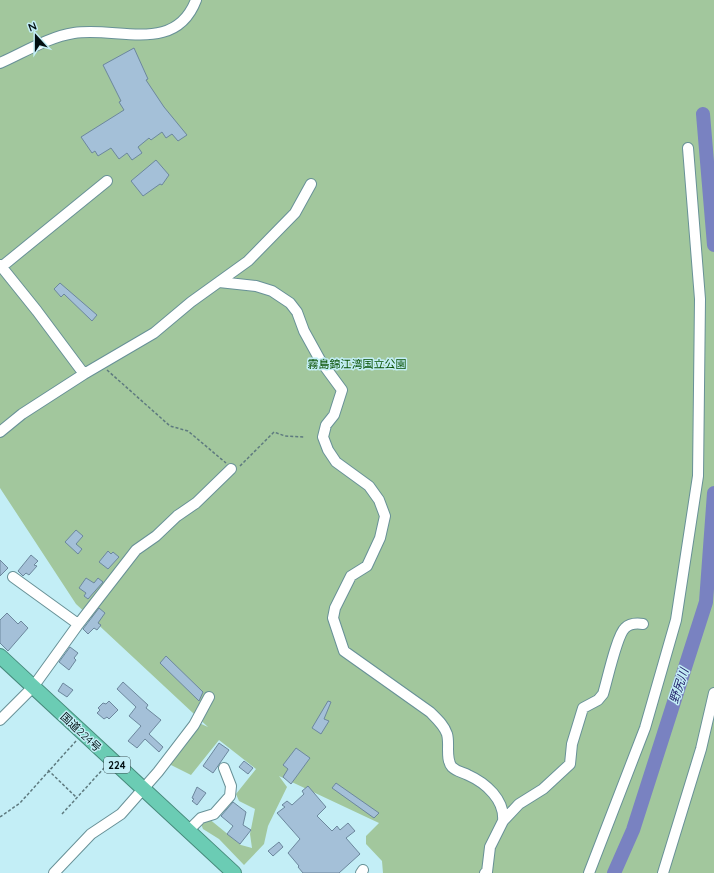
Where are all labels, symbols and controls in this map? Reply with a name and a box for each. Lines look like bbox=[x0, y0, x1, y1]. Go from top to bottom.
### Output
north arrow bbox=[16, 16, 56, 56]
text: N bbox=[26, 19, 39, 35]
park label: 霧島錦江湾国立公園 bbox=[308, 357, 407, 371]
water label: 野尻川 bbox=[666, 665, 692, 705]
street label: 国道224号 bbox=[58, 710, 104, 754]
road number: 224 bbox=[104, 757, 130, 773]

